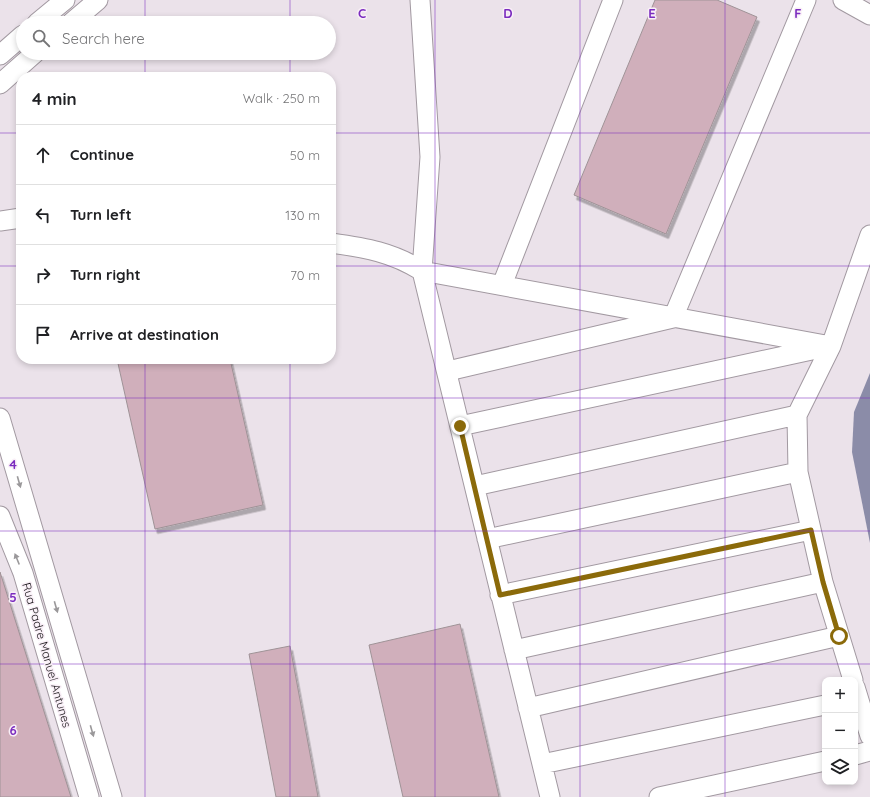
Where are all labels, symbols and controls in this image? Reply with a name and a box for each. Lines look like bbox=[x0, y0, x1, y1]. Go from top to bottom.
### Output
text: C bbox=[358, 5, 366, 21]
text: D bbox=[503, 5, 513, 21]
text: E bbox=[648, 5, 656, 21]
text: F bbox=[794, 5, 802, 21]
search box bbox=[16, 16, 336, 60]
icon: search bbox=[30, 27, 52, 49]
text: Search here bbox=[62, 29, 145, 48]
text: 4 min bbox=[32, 88, 77, 109]
text: Walk · 250 m bbox=[243, 90, 320, 106]
icon: ahead bbox=[32, 144, 54, 166]
text: Continue bbox=[70, 145, 134, 164]
text: 50 m bbox=[290, 147, 320, 163]
icon: left bbox=[32, 204, 54, 226]
text: Turn left bbox=[70, 205, 132, 224]
text: 130 m bbox=[285, 207, 320, 223]
icon: right bbox=[32, 264, 54, 286]
text: Turn right bbox=[70, 265, 141, 284]
text: 70 m bbox=[290, 267, 320, 283]
icon: arrive bbox=[32, 324, 54, 346]
text: Arrive at destination bbox=[70, 325, 219, 344]
route end bbox=[451, 417, 469, 435]
text: 4 bbox=[9, 456, 17, 472]
one-way arrow bbox=[16, 476, 22, 488]
one-way arrow bbox=[14, 552, 20, 564]
street label: Rua Padre Manuel Antunes bbox=[19, 581, 75, 730]
text: 5 bbox=[9, 589, 17, 605]
one-way arrow bbox=[53, 601, 59, 613]
route start bbox=[830, 627, 848, 645]
map controls bbox=[822, 677, 858, 785]
button: + bbox=[822, 677, 858, 713]
button: − bbox=[822, 713, 858, 749]
text: 6 bbox=[9, 722, 17, 738]
one-way arrow bbox=[89, 726, 95, 738]
button: layers bbox=[822, 749, 858, 785]

